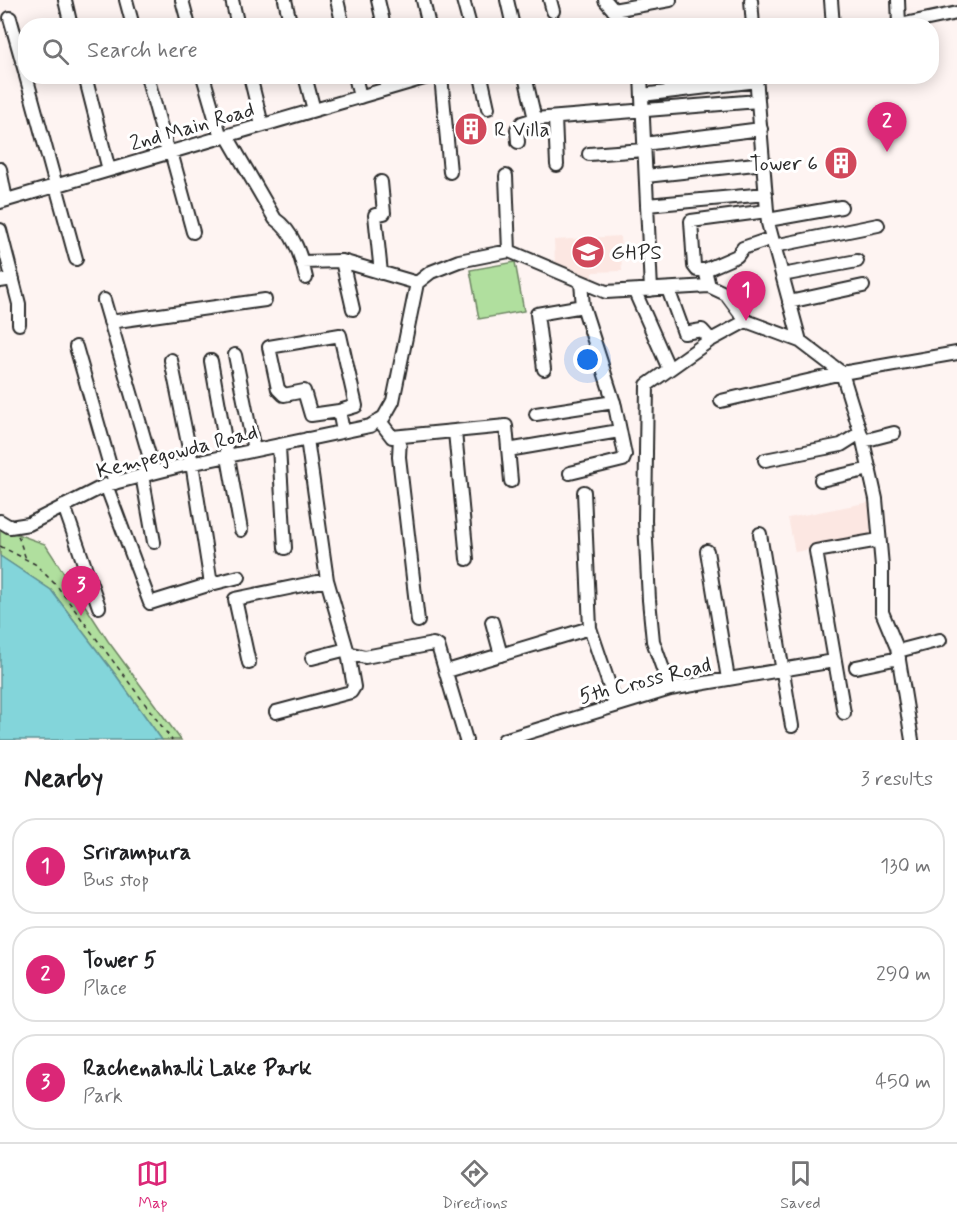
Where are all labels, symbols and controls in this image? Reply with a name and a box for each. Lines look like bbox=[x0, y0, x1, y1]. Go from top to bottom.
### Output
search box bbox=[18, 18, 939, 84]
icon: search bbox=[39, 35, 72, 68]
text: Search here bbox=[87, 37, 198, 65]
street label: 2nd Main Road bbox=[127, 96, 258, 158]
pin: 2 bbox=[868, 102, 906, 152]
building icon: R Villa bbox=[453, 111, 489, 147]
place label: R Villa bbox=[494, 116, 550, 144]
building icon: Tower 6 bbox=[823, 145, 859, 181]
place label: Tower 6 bbox=[750, 150, 818, 178]
school or university icon: GHPS bbox=[570, 234, 606, 270]
place label: GHPS bbox=[611, 239, 662, 267]
pin: 1 bbox=[726, 272, 766, 321]
your location bbox=[573, 345, 602, 374]
street label: Kempegowda Road bbox=[94, 418, 261, 486]
pin: 3 bbox=[62, 566, 100, 616]
street label: 5th Cross Road bbox=[576, 651, 714, 711]
text: Nearby bbox=[24, 762, 103, 796]
text: 3 results bbox=[861, 766, 933, 793]
text: Srirampura bbox=[83, 839, 191, 867]
text: 1 bbox=[41, 853, 50, 880]
text: 130 m bbox=[880, 853, 931, 880]
text: Bus stop bbox=[83, 867, 149, 894]
text: Tower 5 bbox=[83, 947, 157, 975]
text: 2 bbox=[41, 961, 50, 988]
text: 290 m bbox=[876, 961, 931, 988]
text: Place bbox=[83, 975, 127, 1002]
text: Rachenahalli Lake Park bbox=[83, 1055, 312, 1083]
text: 3 bbox=[41, 1069, 50, 1096]
text: 450 m bbox=[875, 1069, 931, 1096]
text: Park bbox=[83, 1083, 123, 1110]
tab: Map bbox=[136, 1157, 169, 1214]
tab: Directions bbox=[442, 1157, 508, 1214]
tab: Saved bbox=[780, 1157, 821, 1214]

